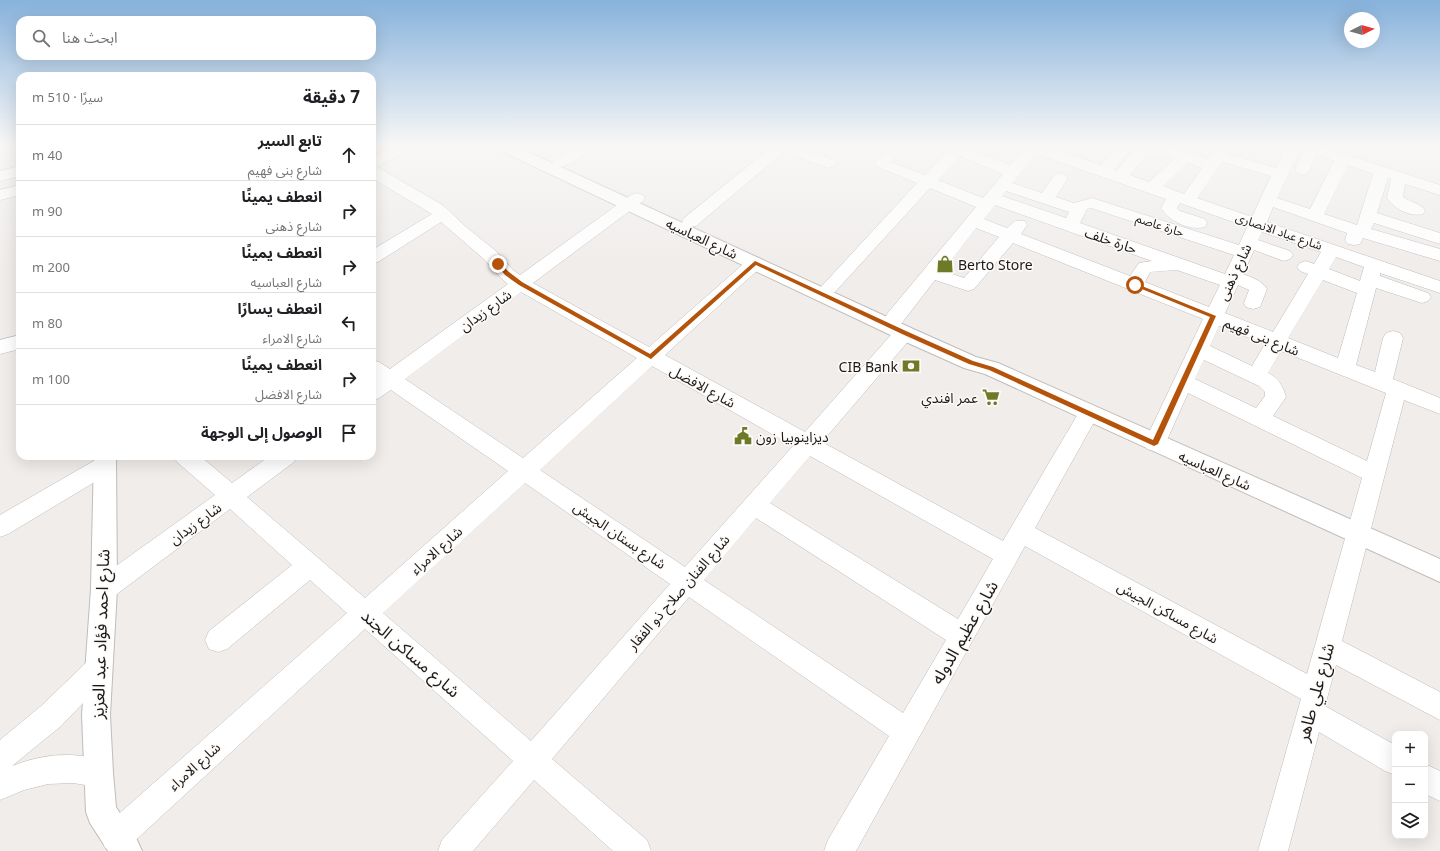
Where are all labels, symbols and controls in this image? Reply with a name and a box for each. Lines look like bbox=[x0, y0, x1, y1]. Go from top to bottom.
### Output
north arrow bbox=[1344, 12, 1380, 48]
search box bbox=[16, 16, 376, 60]
icon: search bbox=[30, 27, 52, 49]
text: ابحث هنا bbox=[62, 27, 118, 47]
text: 7 دقيقة bbox=[303, 85, 360, 108]
text: سيرًا · 510 m bbox=[32, 88, 103, 106]
text: تابع السير bbox=[258, 130, 322, 150]
icon: ahead bbox=[338, 144, 360, 166]
text: 40 m bbox=[32, 146, 62, 164]
text: شارع بنى فهيم bbox=[248, 161, 322, 179]
text: انعطف يمينًا bbox=[241, 186, 322, 206]
icon: right bbox=[338, 200, 360, 222]
text: 90 m bbox=[32, 202, 62, 220]
street label: شارع عباد الانصارى bbox=[1233, 208, 1325, 255]
street label: حارة عاصم bbox=[1133, 209, 1186, 242]
street label: شارع العباسيه bbox=[662, 213, 741, 265]
text: شارع ذهنى bbox=[266, 217, 322, 235]
street label: حارة خلف bbox=[1082, 222, 1140, 258]
street label: شارع ذهنى bbox=[1213, 240, 1257, 304]
text: انعطف يمينًا bbox=[241, 242, 322, 262]
shop icon: Berto Store bbox=[935, 254, 955, 274]
route end bbox=[489, 255, 507, 273]
place label: Berto Store bbox=[958, 255, 1033, 274]
icon: right bbox=[338, 256, 360, 278]
text: 200 m bbox=[32, 258, 70, 276]
text: شارع العباسيه bbox=[250, 273, 322, 291]
route start bbox=[1126, 276, 1144, 294]
street label: شارع زيدان bbox=[455, 285, 516, 337]
text: انعطف يسارًا bbox=[238, 298, 322, 318]
icon: left bbox=[338, 312, 360, 334]
street label: شارع بنى فهيم bbox=[1221, 312, 1303, 362]
text: 80 m bbox=[32, 314, 62, 332]
text: شارع الامراء bbox=[263, 329, 322, 347]
text: انعطف يمينًا bbox=[241, 354, 322, 374]
bank icon: CIB Bank bbox=[901, 356, 921, 376]
place label: CIB Bank bbox=[839, 357, 899, 376]
street label: شارع الافضل bbox=[666, 360, 739, 414]
icon: right bbox=[338, 368, 360, 390]
text: 100 m bbox=[32, 370, 70, 388]
text: شارع الافضل bbox=[255, 385, 322, 403]
supermarket icon: عمر افندي bbox=[981, 387, 1001, 407]
place label: عمر افندي bbox=[921, 388, 978, 409]
text: الوصول إلى الوجهة bbox=[201, 422, 322, 442]
icon: arrive bbox=[338, 422, 360, 444]
public building icon: ديزاينوبيا زون bbox=[733, 426, 753, 446]
place label: ديزاينوبيا زون bbox=[756, 427, 829, 446]
street label: شارع العباسيه bbox=[1175, 446, 1254, 496]
street label: شارع بستان الجيش bbox=[569, 497, 670, 575]
street label: شارع زيدان bbox=[165, 498, 226, 550]
street label: شارع الامراء bbox=[406, 522, 468, 580]
street label: شارع الفنان صلاح ذو الفقار bbox=[622, 530, 735, 656]
street label: شارع احمد فؤاد عبد العزيز bbox=[86, 548, 116, 721]
street label: شارع عظيم الدوله bbox=[925, 576, 1005, 689]
street label: شارع مساكن الجيش bbox=[1113, 576, 1222, 649]
street label: شارع مساكن الجند bbox=[355, 604, 465, 704]
street label: شارع علي طاهر bbox=[1291, 640, 1341, 745]
map controls bbox=[1392, 731, 1428, 839]
button: + bbox=[1392, 731, 1428, 767]
street label: شارع الامراء bbox=[164, 738, 226, 796]
button: − bbox=[1392, 767, 1428, 803]
button: layers bbox=[1392, 803, 1428, 839]

